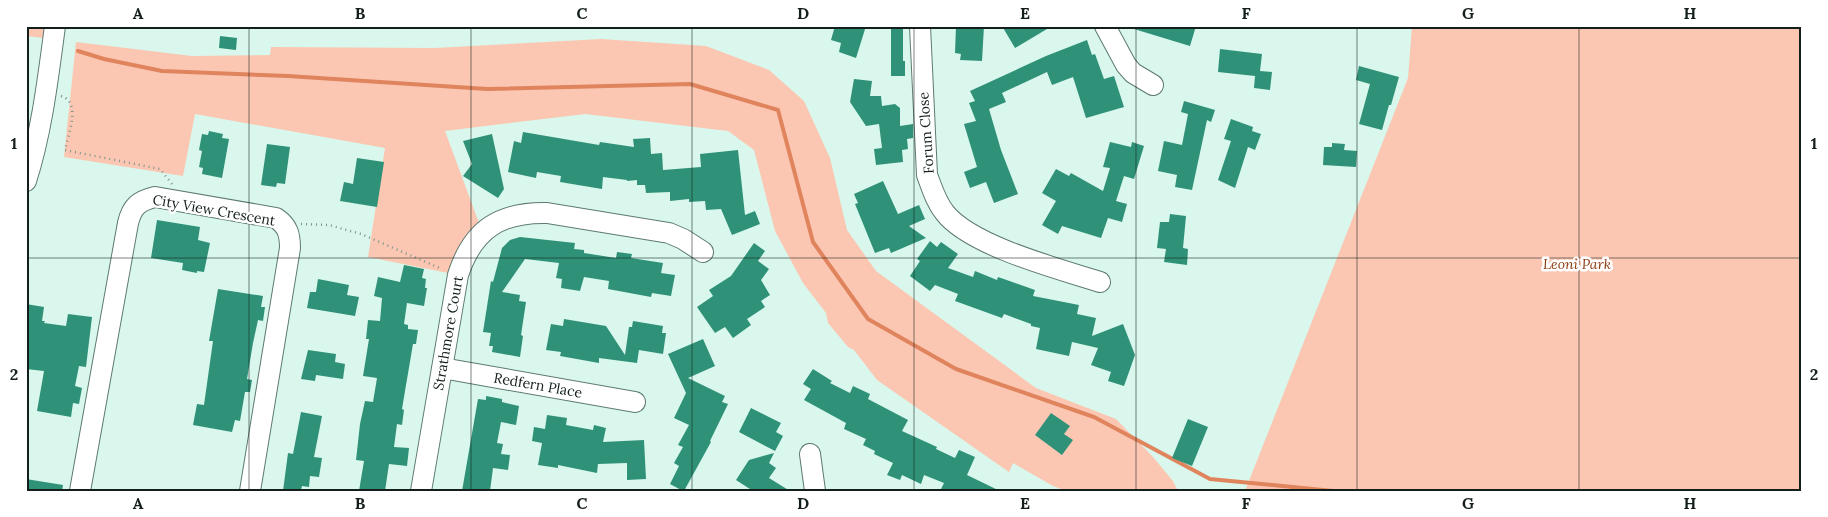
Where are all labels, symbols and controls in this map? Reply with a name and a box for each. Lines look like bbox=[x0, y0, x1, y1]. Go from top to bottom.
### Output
text: A bbox=[133, 3, 144, 23]
text: B bbox=[355, 3, 366, 23]
text: C bbox=[576, 3, 588, 23]
text: D bbox=[797, 3, 809, 23]
text: E bbox=[1020, 3, 1030, 23]
text: F bbox=[1241, 3, 1251, 23]
text: G bbox=[1462, 3, 1474, 23]
text: H bbox=[1684, 3, 1697, 23]
street label: Forum Close bbox=[914, 91, 938, 175]
text: 1 bbox=[11, 133, 17, 153]
text: 1 bbox=[1811, 133, 1817, 153]
street label: City View Crescent bbox=[151, 190, 277, 230]
park label: Leoni Park bbox=[1543, 255, 1611, 273]
street label: Strathmore Court bbox=[429, 274, 467, 392]
text: 2 bbox=[10, 364, 18, 384]
text: 2 bbox=[1810, 364, 1818, 384]
street label: Redfern Place bbox=[492, 368, 584, 402]
text: A bbox=[133, 493, 144, 513]
text: B bbox=[355, 493, 366, 513]
text: C bbox=[576, 493, 588, 513]
text: D bbox=[797, 493, 809, 513]
text: E bbox=[1020, 493, 1030, 513]
text: F bbox=[1241, 493, 1251, 513]
text: G bbox=[1462, 493, 1474, 513]
text: H bbox=[1684, 493, 1697, 513]

